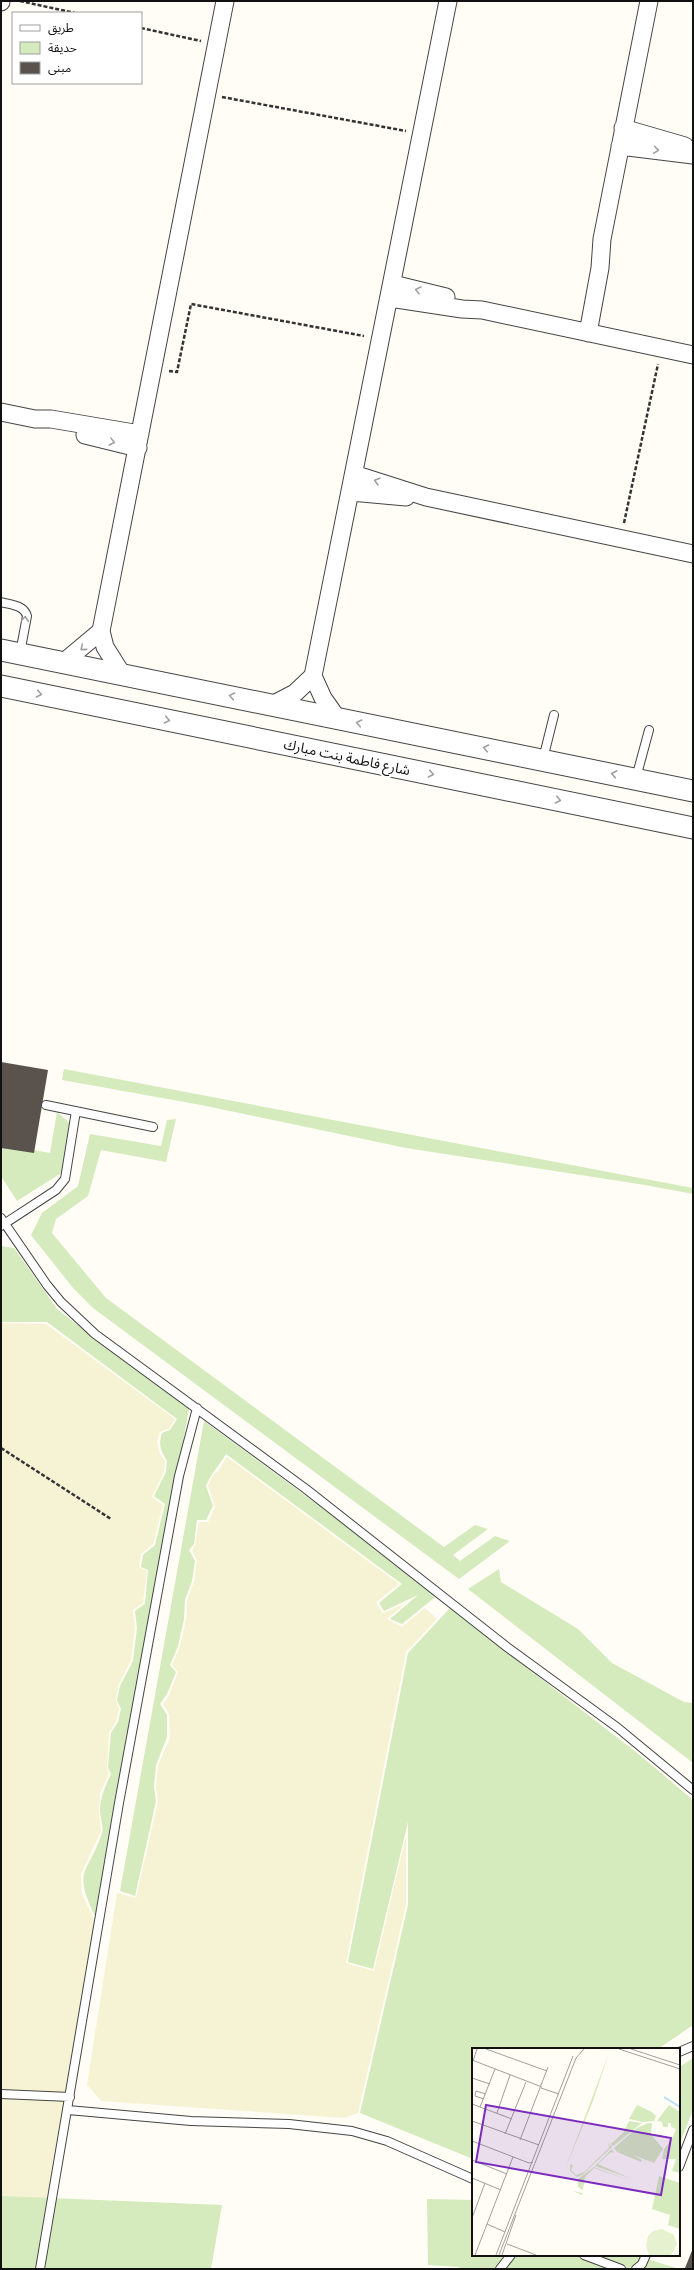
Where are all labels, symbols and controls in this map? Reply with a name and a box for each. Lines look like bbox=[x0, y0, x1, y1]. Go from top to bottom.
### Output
legend bbox=[12, 12, 142, 84]
text: طريق bbox=[48, 21, 74, 36]
text: حديقة bbox=[48, 41, 77, 55]
text: مبنى bbox=[48, 61, 71, 75]
one-way arrow bbox=[653, 146, 659, 155]
one-way arrow bbox=[414, 286, 421, 295]
one-way arrow bbox=[109, 437, 116, 446]
one-way arrow bbox=[374, 477, 381, 486]
one-way arrow bbox=[21, 616, 30, 623]
one-way arrow bbox=[80, 643, 88, 650]
one-way arrow bbox=[36, 689, 42, 697]
one-way arrow bbox=[228, 693, 235, 701]
one-way arrow bbox=[163, 715, 170, 723]
one-way arrow bbox=[356, 719, 362, 727]
street label: شارع فاطمة بنت مبارك bbox=[282, 736, 412, 781]
one-way arrow bbox=[483, 745, 489, 753]
one-way arrow bbox=[428, 770, 434, 778]
one-way arrow bbox=[610, 771, 617, 779]
one-way arrow bbox=[555, 796, 561, 804]
inset map bbox=[472, 2048, 680, 2256]

